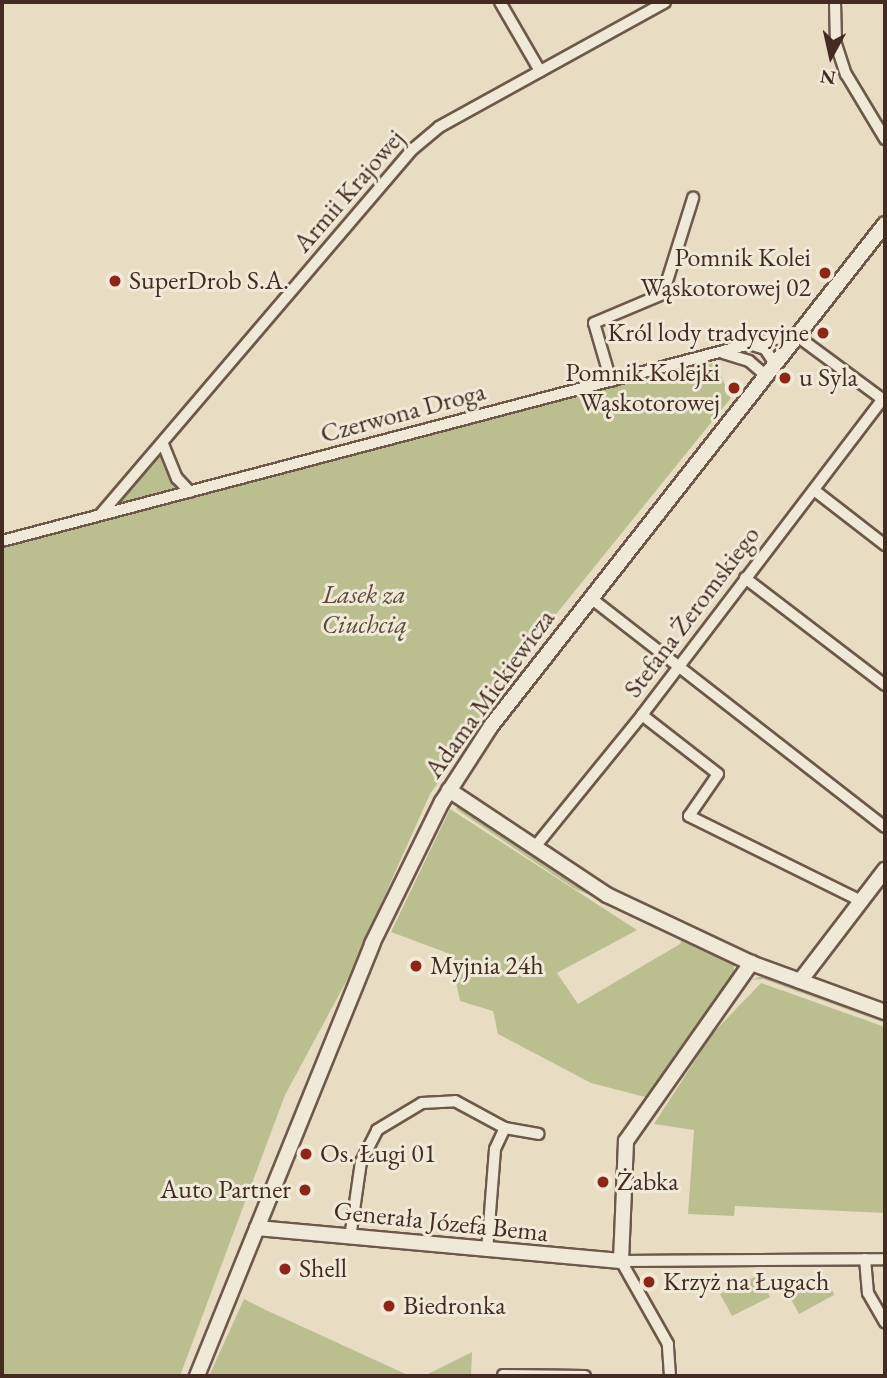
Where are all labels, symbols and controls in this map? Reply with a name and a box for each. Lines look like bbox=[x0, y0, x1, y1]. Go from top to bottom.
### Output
north arrow bbox=[796, 21, 866, 91]
text: N bbox=[819, 64, 837, 91]
street label: Armii Krajowej bbox=[287, 123, 411, 259]
place label: Pomnik Kolei Wąskotorowej 02 bbox=[640, 242, 811, 304]
place label: SuperDrob S.A. bbox=[129, 265, 289, 297]
marker: Pomnik Kolei Wąskotorowej 02 bbox=[817, 265, 833, 281]
marker: SuperDrob S.A. bbox=[107, 273, 123, 289]
place label: Król lody tradycyjne bbox=[608, 317, 809, 349]
marker: Król lody tradycyjne bbox=[815, 325, 831, 341]
place label: Pomnik Kolejki Wąskotorowej bbox=[565, 357, 720, 418]
place label: u Syla bbox=[799, 362, 858, 394]
marker: u Syla bbox=[777, 370, 793, 386]
street label: Czerwona Droga bbox=[317, 376, 489, 450]
marker: Pomnik Kolejki Wąskotorowej bbox=[726, 380, 742, 396]
street label: Stefana Żeromskiego bbox=[617, 520, 767, 704]
park label: Lasek za Ciuchcią bbox=[322, 579, 406, 640]
street label: Adama Mickiewicza bbox=[418, 604, 562, 784]
place label: Myjnia 24h bbox=[430, 950, 544, 982]
marker: Myjnia 24h bbox=[408, 958, 424, 974]
place label: Os. Ługi 01 bbox=[320, 1138, 436, 1170]
marker: Os. Ługi 01 bbox=[298, 1146, 314, 1162]
place label: Żabka bbox=[617, 1166, 679, 1198]
place label: Auto Partner bbox=[160, 1174, 291, 1206]
marker: Żabka bbox=[595, 1174, 611, 1190]
marker: Auto Partner bbox=[297, 1182, 313, 1198]
street label: Generała Józefa Bema bbox=[332, 1195, 550, 1249]
place label: Shell bbox=[299, 1253, 347, 1285]
marker: Shell bbox=[277, 1261, 293, 1277]
place label: Krzyż na Ługach bbox=[663, 1266, 829, 1298]
marker: Krzyż na Ługach bbox=[641, 1274, 657, 1290]
place label: Biedronka bbox=[403, 1290, 506, 1322]
marker: Biedronka bbox=[381, 1298, 397, 1314]

